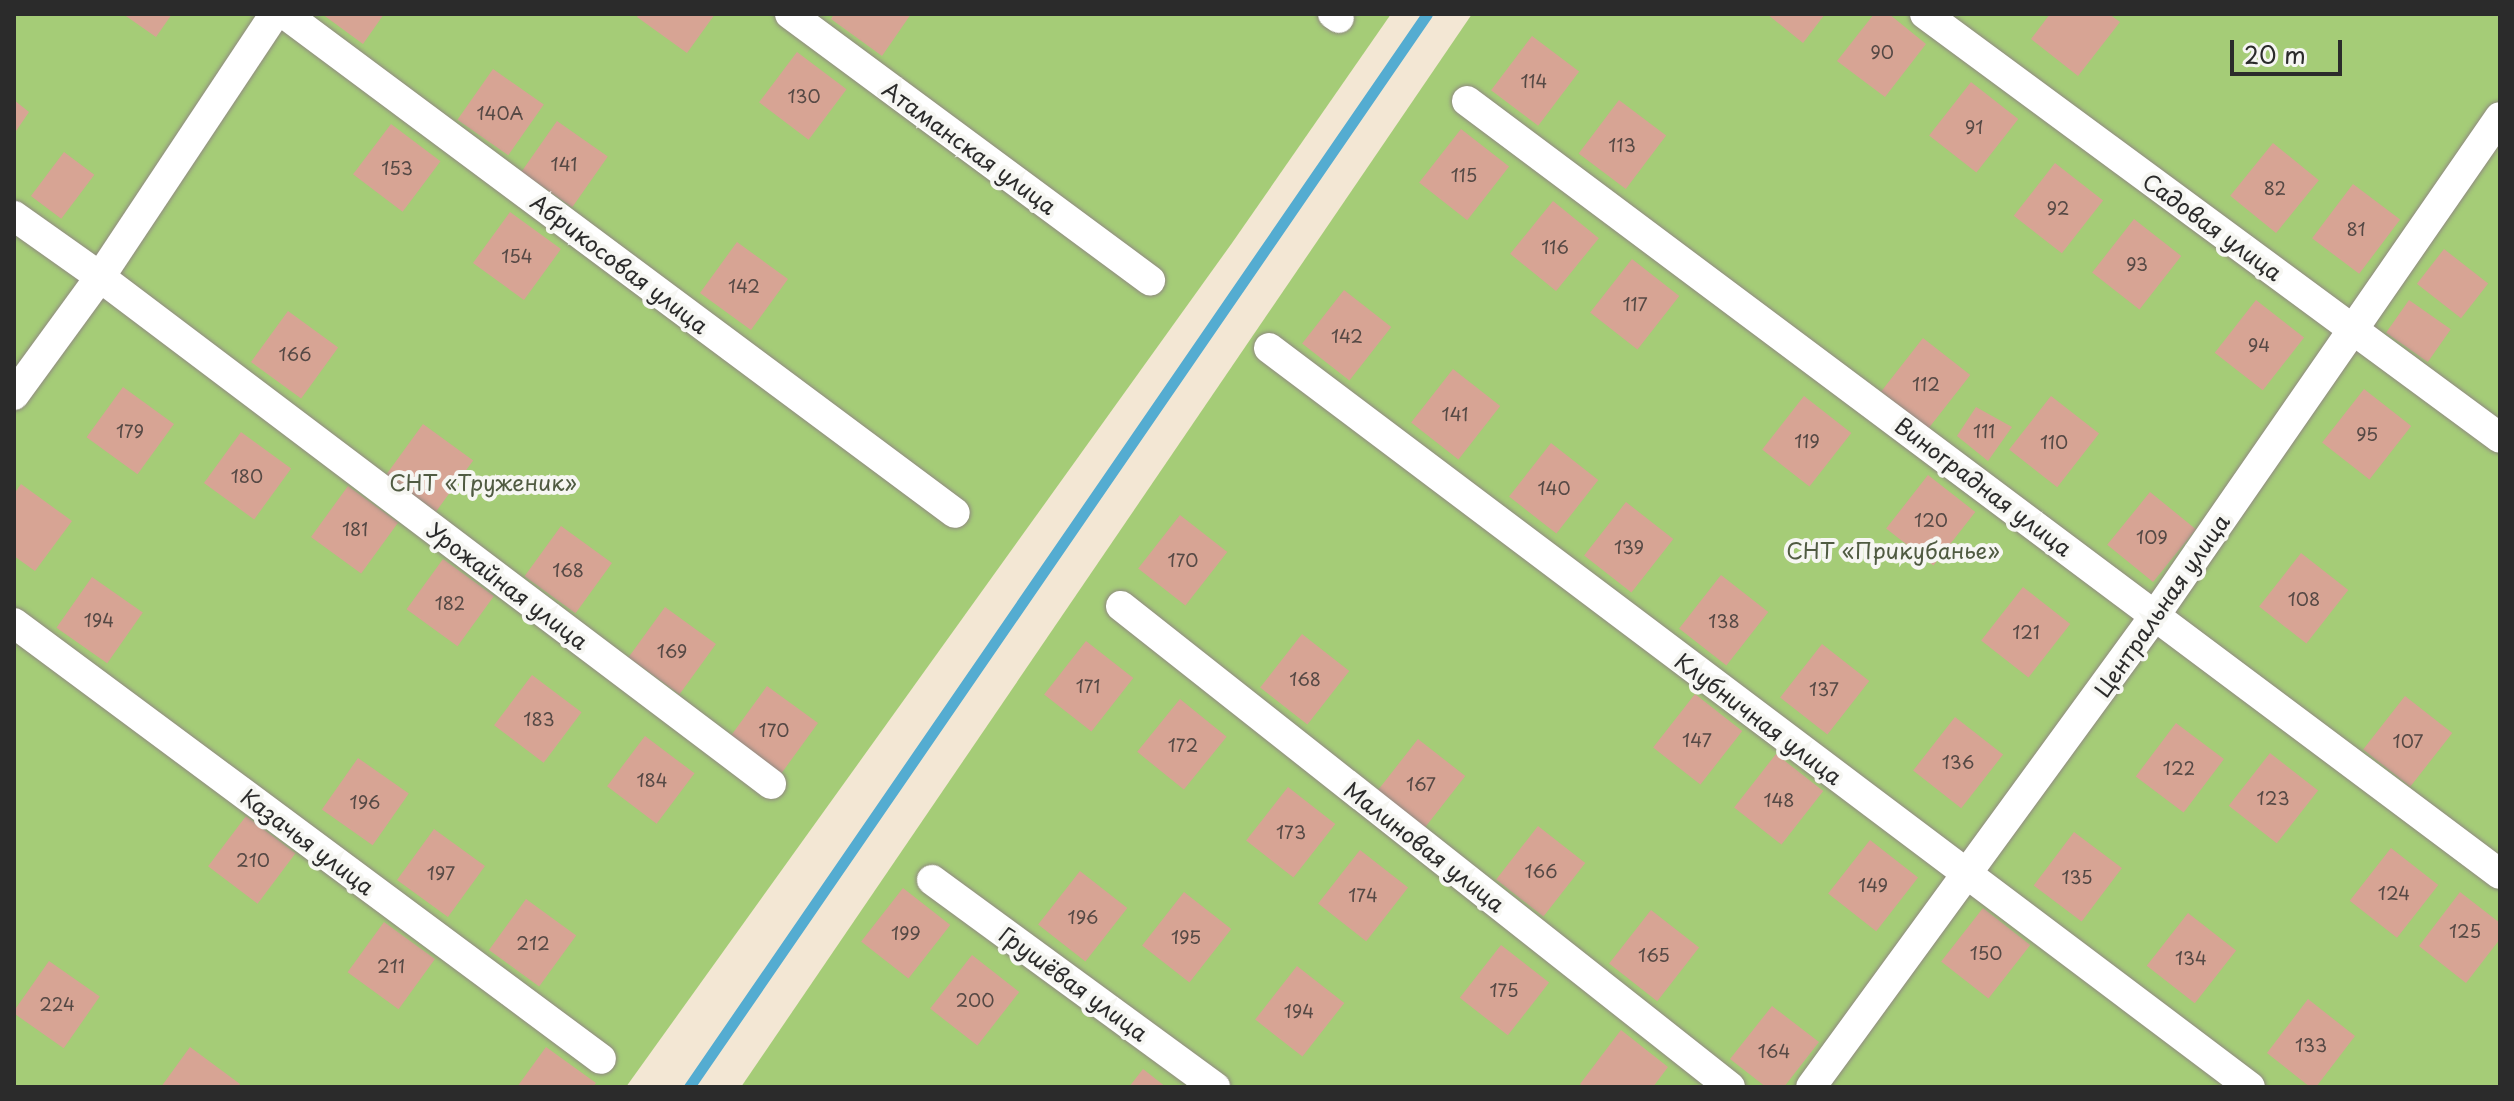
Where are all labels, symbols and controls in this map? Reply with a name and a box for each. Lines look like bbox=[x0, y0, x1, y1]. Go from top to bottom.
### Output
scale bar bbox=[2234, 24, 2346, 74]
text: 20 m bbox=[2244, 36, 2306, 72]
house number: 90 bbox=[1870, 41, 1894, 63]
house number: 114 bbox=[1521, 70, 1547, 92]
street label: Атаманская улица bbox=[878, 75, 1062, 219]
house number: 130 bbox=[787, 85, 821, 107]
house number: 140А bbox=[477, 102, 523, 124]
house number: 91 bbox=[1965, 116, 1983, 138]
house number: 113 bbox=[1608, 134, 1636, 156]
house number: 141 bbox=[551, 153, 577, 175]
house number: 153 bbox=[381, 157, 413, 179]
house number: 115 bbox=[1451, 164, 1477, 186]
street label: Садовая улица bbox=[2138, 166, 2288, 286]
house number: 82 bbox=[2264, 177, 2286, 199]
street label: Абрикосовая улица bbox=[526, 188, 714, 338]
house number: 92 bbox=[2047, 197, 2069, 219]
house number: 81 bbox=[2346, 218, 2366, 240]
house number: 116 bbox=[1541, 236, 1569, 258]
house number: 154 bbox=[501, 245, 533, 267]
house number: 93 bbox=[2126, 253, 2148, 275]
house number: 142 bbox=[728, 275, 760, 297]
house number: 117 bbox=[1622, 293, 1648, 315]
house number: 142 bbox=[1331, 325, 1363, 347]
house number: 94 bbox=[2248, 334, 2270, 356]
house number: 166 bbox=[279, 343, 311, 365]
house number: 112 bbox=[1912, 373, 1940, 395]
house number: 141 bbox=[1442, 403, 1468, 425]
street label: Виноградная улица bbox=[1890, 411, 2078, 561]
house number: 179 bbox=[116, 420, 144, 442]
house number: 111 bbox=[1973, 420, 1995, 442]
house number: 95 bbox=[2356, 423, 2378, 445]
house number: 119 bbox=[1794, 430, 1820, 452]
house number: 110 bbox=[2040, 431, 2068, 453]
house number: 180 bbox=[231, 465, 263, 487]
park label: СНТ «Труженик» bbox=[389, 469, 577, 495]
house number: 140 bbox=[1537, 477, 1571, 499]
street label: Центральная улица bbox=[2088, 508, 2234, 702]
house number: 120 bbox=[1914, 509, 1948, 531]
street label: Урожайная улица bbox=[422, 516, 594, 654]
house number: 181 bbox=[342, 518, 368, 540]
house number: 109 bbox=[2136, 526, 2168, 548]
house number: 139 bbox=[1614, 536, 1644, 558]
park label: СНТ «Прикубанье» bbox=[1786, 537, 2000, 563]
house number: 170 bbox=[1168, 549, 1198, 571]
house number: 168 bbox=[552, 559, 584, 581]
house number: 108 bbox=[2288, 588, 2320, 610]
house number: 182 bbox=[435, 592, 465, 614]
house number: 194 bbox=[84, 609, 114, 631]
house number: 138 bbox=[1708, 610, 1740, 632]
house number: 121 bbox=[2012, 621, 2040, 643]
house number: 169 bbox=[657, 640, 687, 662]
street label: Клубничная улица bbox=[1670, 646, 1848, 790]
house number: 168 bbox=[1289, 668, 1321, 690]
house number: 171 bbox=[1076, 675, 1100, 697]
house number: 137 bbox=[1809, 678, 1839, 700]
house number: 183 bbox=[523, 708, 555, 730]
house number: 170 bbox=[759, 719, 789, 741]
house number: 147 bbox=[1682, 729, 1712, 751]
house number: 107 bbox=[2393, 730, 2423, 752]
house number: 172 bbox=[1168, 734, 1198, 756]
house number: 136 bbox=[1942, 751, 1974, 773]
house number: 122 bbox=[2163, 757, 2195, 779]
house number: 184 bbox=[636, 769, 668, 791]
house number: 167 bbox=[1406, 773, 1436, 795]
street label: Малиновая улица bbox=[1339, 775, 1511, 917]
street label: Казачья улица bbox=[236, 782, 380, 900]
house number: 123 bbox=[2257, 787, 2289, 809]
house number: 148 bbox=[1763, 789, 1795, 811]
house number: 196 bbox=[350, 791, 380, 813]
house number: 173 bbox=[1276, 821, 1306, 843]
house number: 210 bbox=[236, 849, 270, 871]
house number: 166 bbox=[1525, 860, 1557, 882]
house number: 197 bbox=[427, 862, 455, 884]
house number: 135 bbox=[2061, 866, 2093, 888]
house number: 149 bbox=[1858, 874, 1888, 896]
house number: 124 bbox=[2378, 882, 2410, 904]
house number: 174 bbox=[1348, 884, 1378, 906]
house number: 196 bbox=[1068, 906, 1098, 928]
street label: Грушёвая улица bbox=[994, 920, 1154, 1046]
house number: 125 bbox=[2449, 920, 2481, 942]
house number: 199 bbox=[891, 922, 921, 944]
house number: 195 bbox=[1171, 926, 1201, 948]
house number: 212 bbox=[516, 932, 550, 954]
house number: 150 bbox=[1970, 942, 2002, 964]
house number: 165 bbox=[1638, 944, 1670, 966]
house number: 134 bbox=[2175, 947, 2207, 969]
house number: 211 bbox=[377, 955, 405, 977]
house number: 175 bbox=[1489, 979, 1519, 1001]
house number: 200 bbox=[956, 989, 994, 1011]
house number: 224 bbox=[39, 993, 75, 1015]
house number: 194 bbox=[1284, 1000, 1314, 1022]
house number: 133 bbox=[2295, 1034, 2327, 1056]
house number: 164 bbox=[1758, 1040, 1790, 1062]

